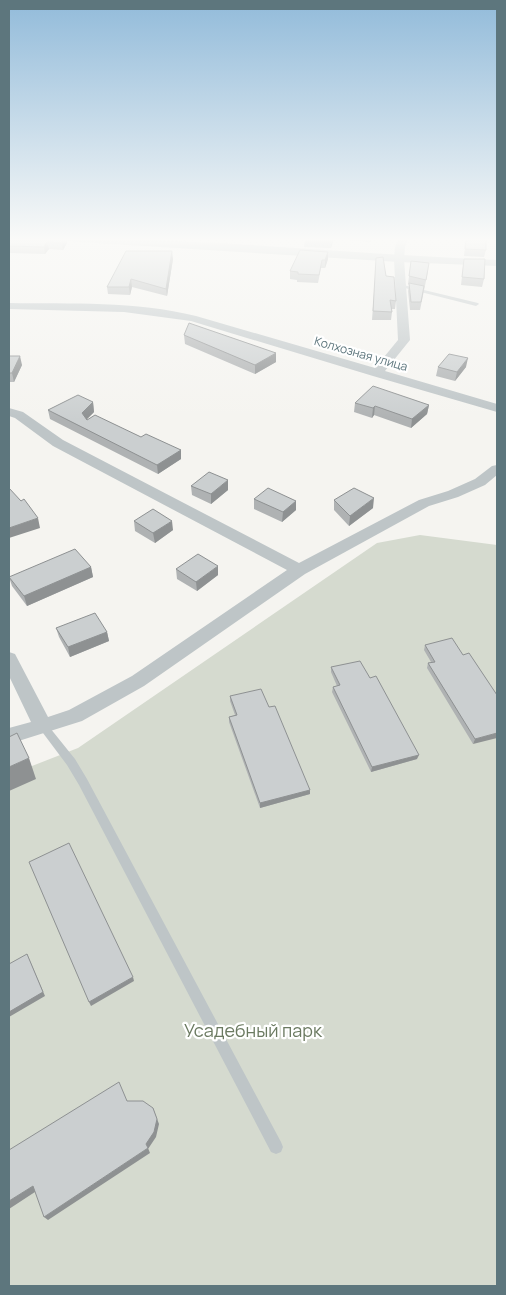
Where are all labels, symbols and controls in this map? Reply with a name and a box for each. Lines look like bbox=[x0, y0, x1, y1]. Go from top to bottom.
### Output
street label: Колхозная улица bbox=[312, 332, 410, 375]
park label: Усадебный парк bbox=[184, 1018, 323, 1042]

